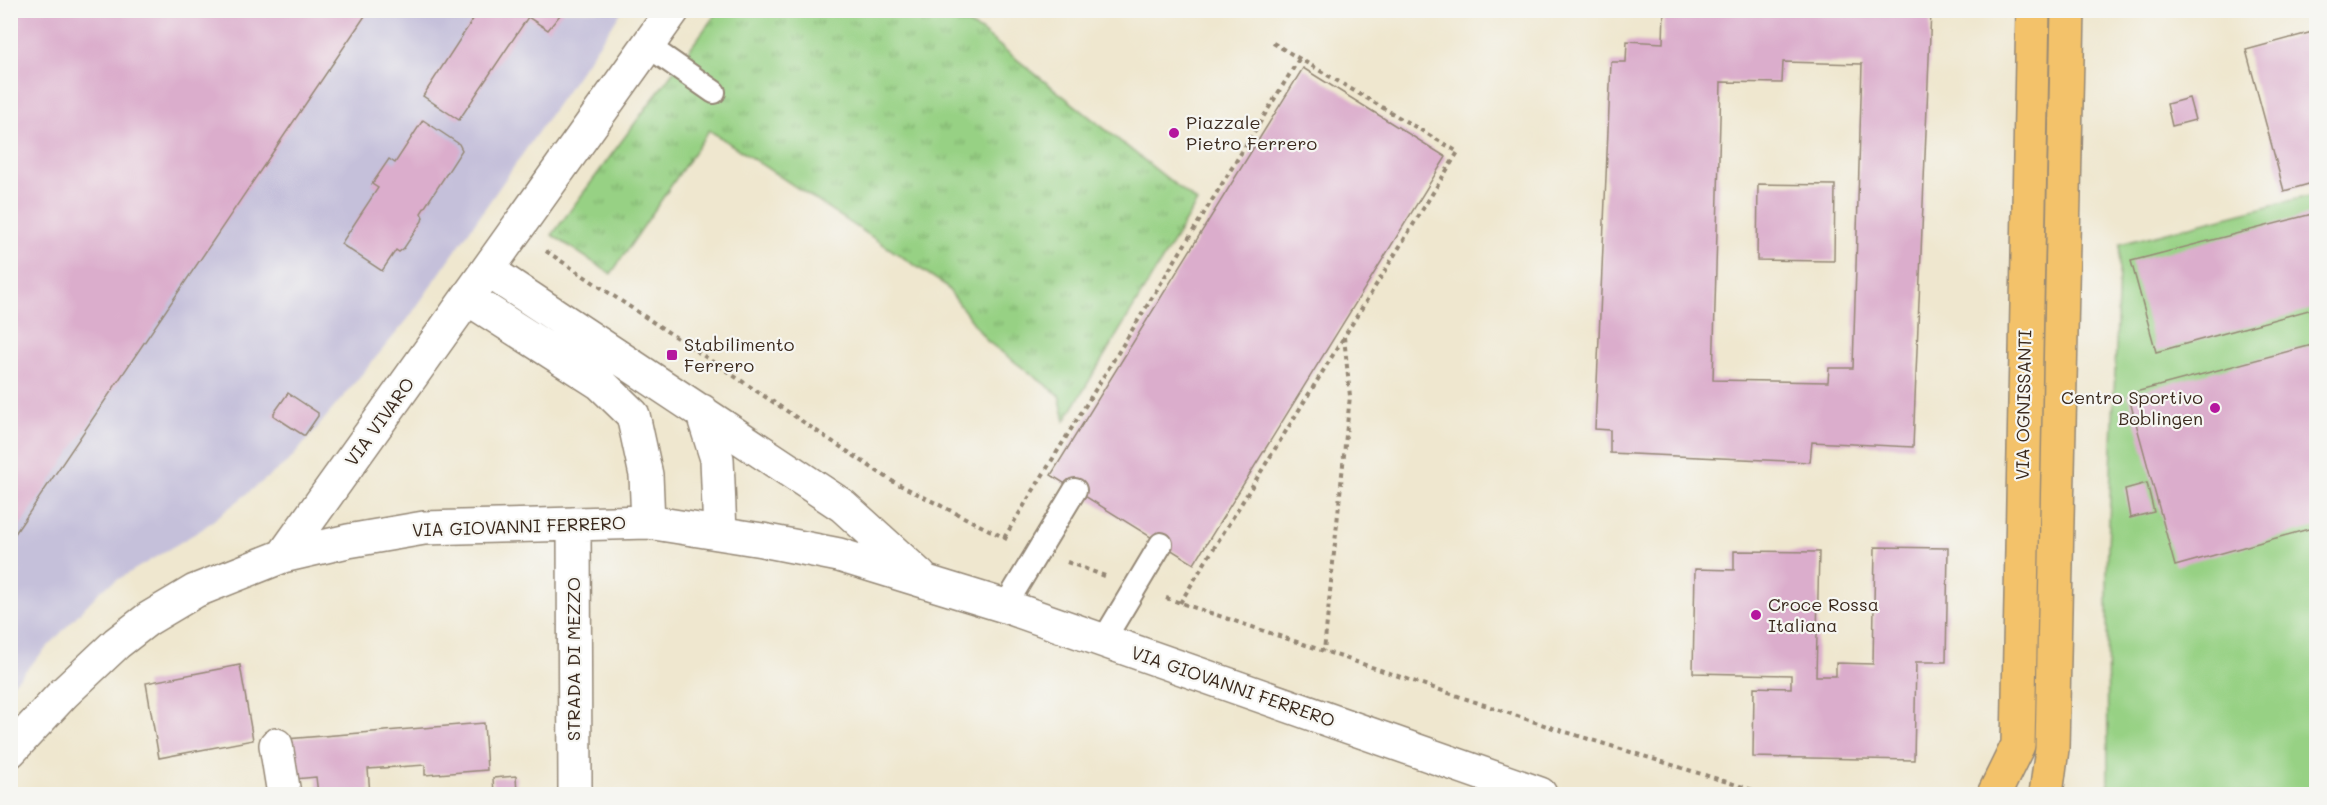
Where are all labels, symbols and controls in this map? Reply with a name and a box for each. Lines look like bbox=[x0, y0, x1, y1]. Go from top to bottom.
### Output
place label: Piazzale Pietro Ferrero bbox=[1186, 110, 1317, 155]
marker: Piazzale Pietro Ferrero bbox=[1167, 126, 1181, 140]
street label: VIA OGNISSANTI bbox=[2010, 329, 2036, 480]
place label: Stabilimento Ferrero bbox=[684, 332, 795, 377]
marker: Stabilimento Ferrero bbox=[665, 348, 679, 362]
street label: VIA VIVARO bbox=[339, 372, 420, 471]
place label: Centro Sportivo Boblingen bbox=[2061, 385, 2203, 430]
marker: Centro Sportivo Boblingen bbox=[2208, 401, 2222, 415]
street label: VIA GIOVANNI FERRERO bbox=[411, 510, 626, 542]
street label: STRADA DI MEZZO bbox=[561, 577, 585, 741]
place label: Croce Rossa Italiana bbox=[1768, 592, 1879, 637]
marker: Croce Rossa Italiana bbox=[1749, 608, 1763, 622]
street label: VIA GIOVANNI FERRERO bbox=[1128, 640, 1339, 732]

